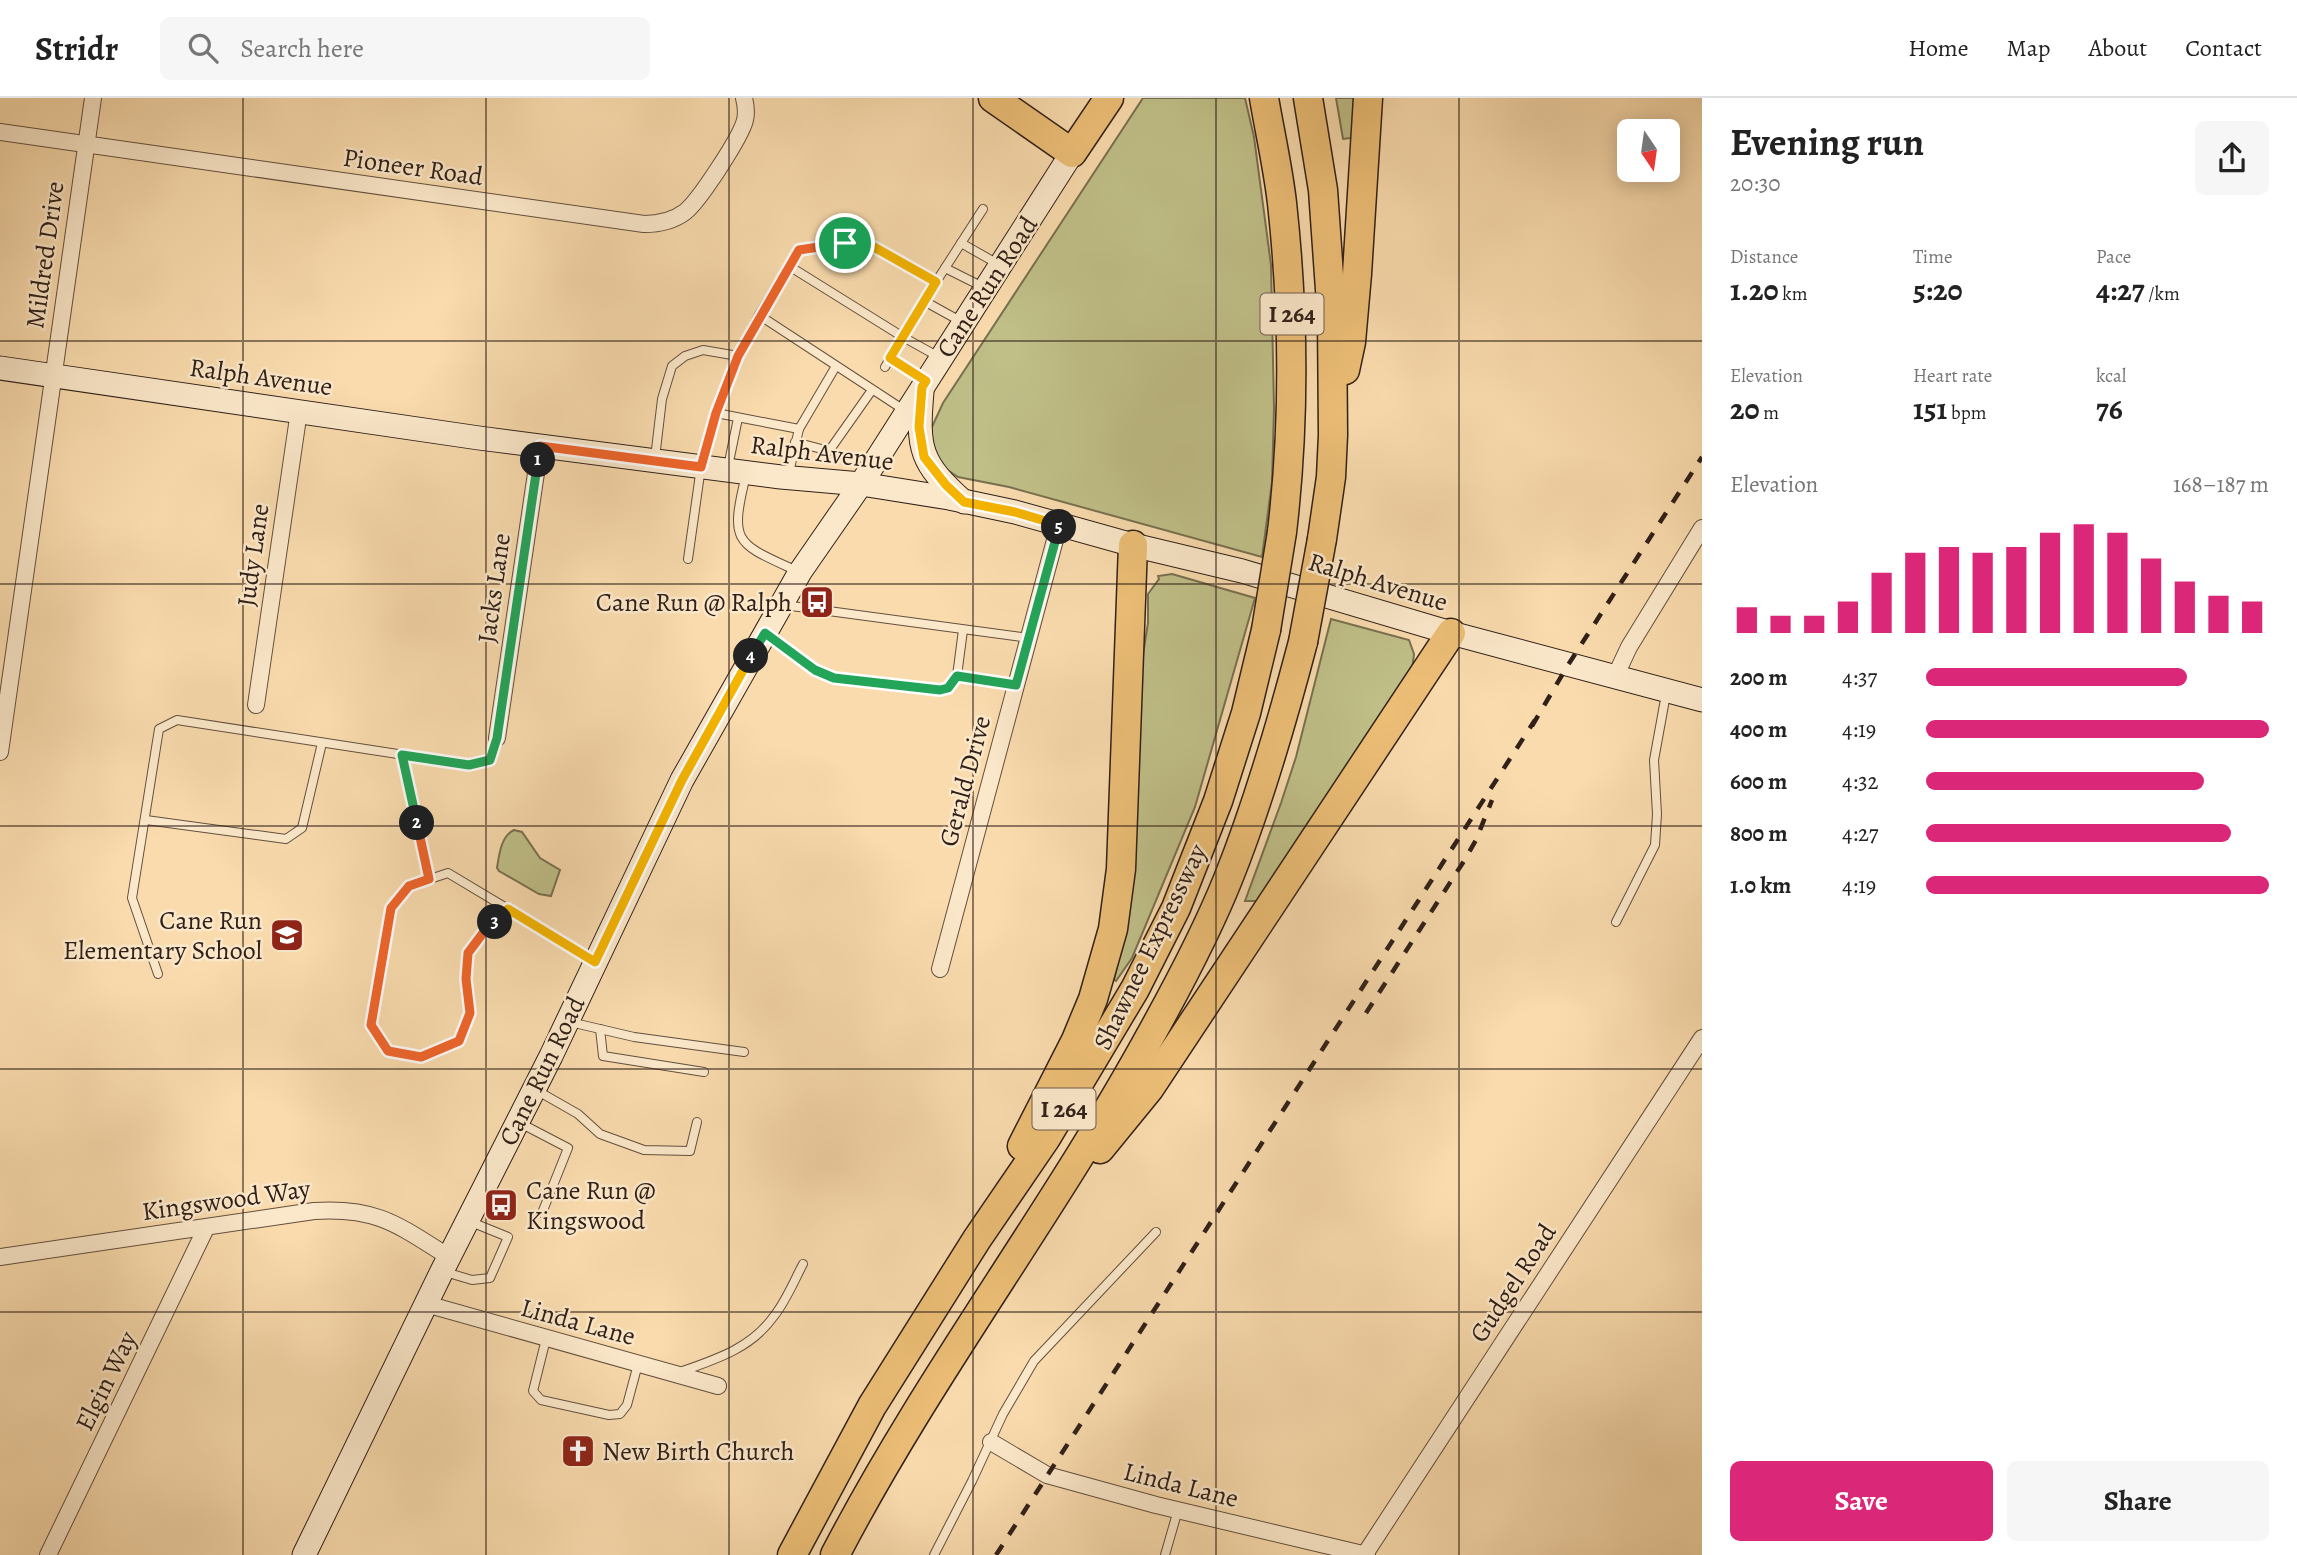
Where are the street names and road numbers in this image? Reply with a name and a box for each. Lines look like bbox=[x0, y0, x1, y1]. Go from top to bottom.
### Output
street label: Pioneer Road bbox=[341, 140, 485, 194]
street label: Mildred Drive bbox=[17, 179, 73, 331]
street label: Cane Run Road bbox=[928, 209, 1046, 365]
road number: I 264 bbox=[1260, 294, 1324, 334]
street label: Ralph Avenue bbox=[187, 350, 335, 404]
street label: Ralph Avenue bbox=[748, 427, 896, 479]
street label: Judy Lane bbox=[228, 501, 278, 609]
street label: Jacks Lane bbox=[469, 531, 519, 645]
street label: Ralph Avenue bbox=[1304, 544, 1452, 620]
street label: Gerald Drive bbox=[931, 712, 999, 850]
street label: Shawnee Expressway bbox=[1085, 838, 1215, 1056]
street label: Cane Run Road bbox=[491, 990, 593, 1152]
road number: I 264 bbox=[1032, 1088, 1096, 1129]
street label: Kingswood Way bbox=[140, 1171, 313, 1229]
street label: Gudgel Road bbox=[1462, 1217, 1564, 1349]
street label: Linda Lane bbox=[517, 1290, 639, 1354]
street label: Elgin Way bbox=[67, 1325, 145, 1437]
street label: Linda Lane bbox=[1120, 1454, 1242, 1516]

